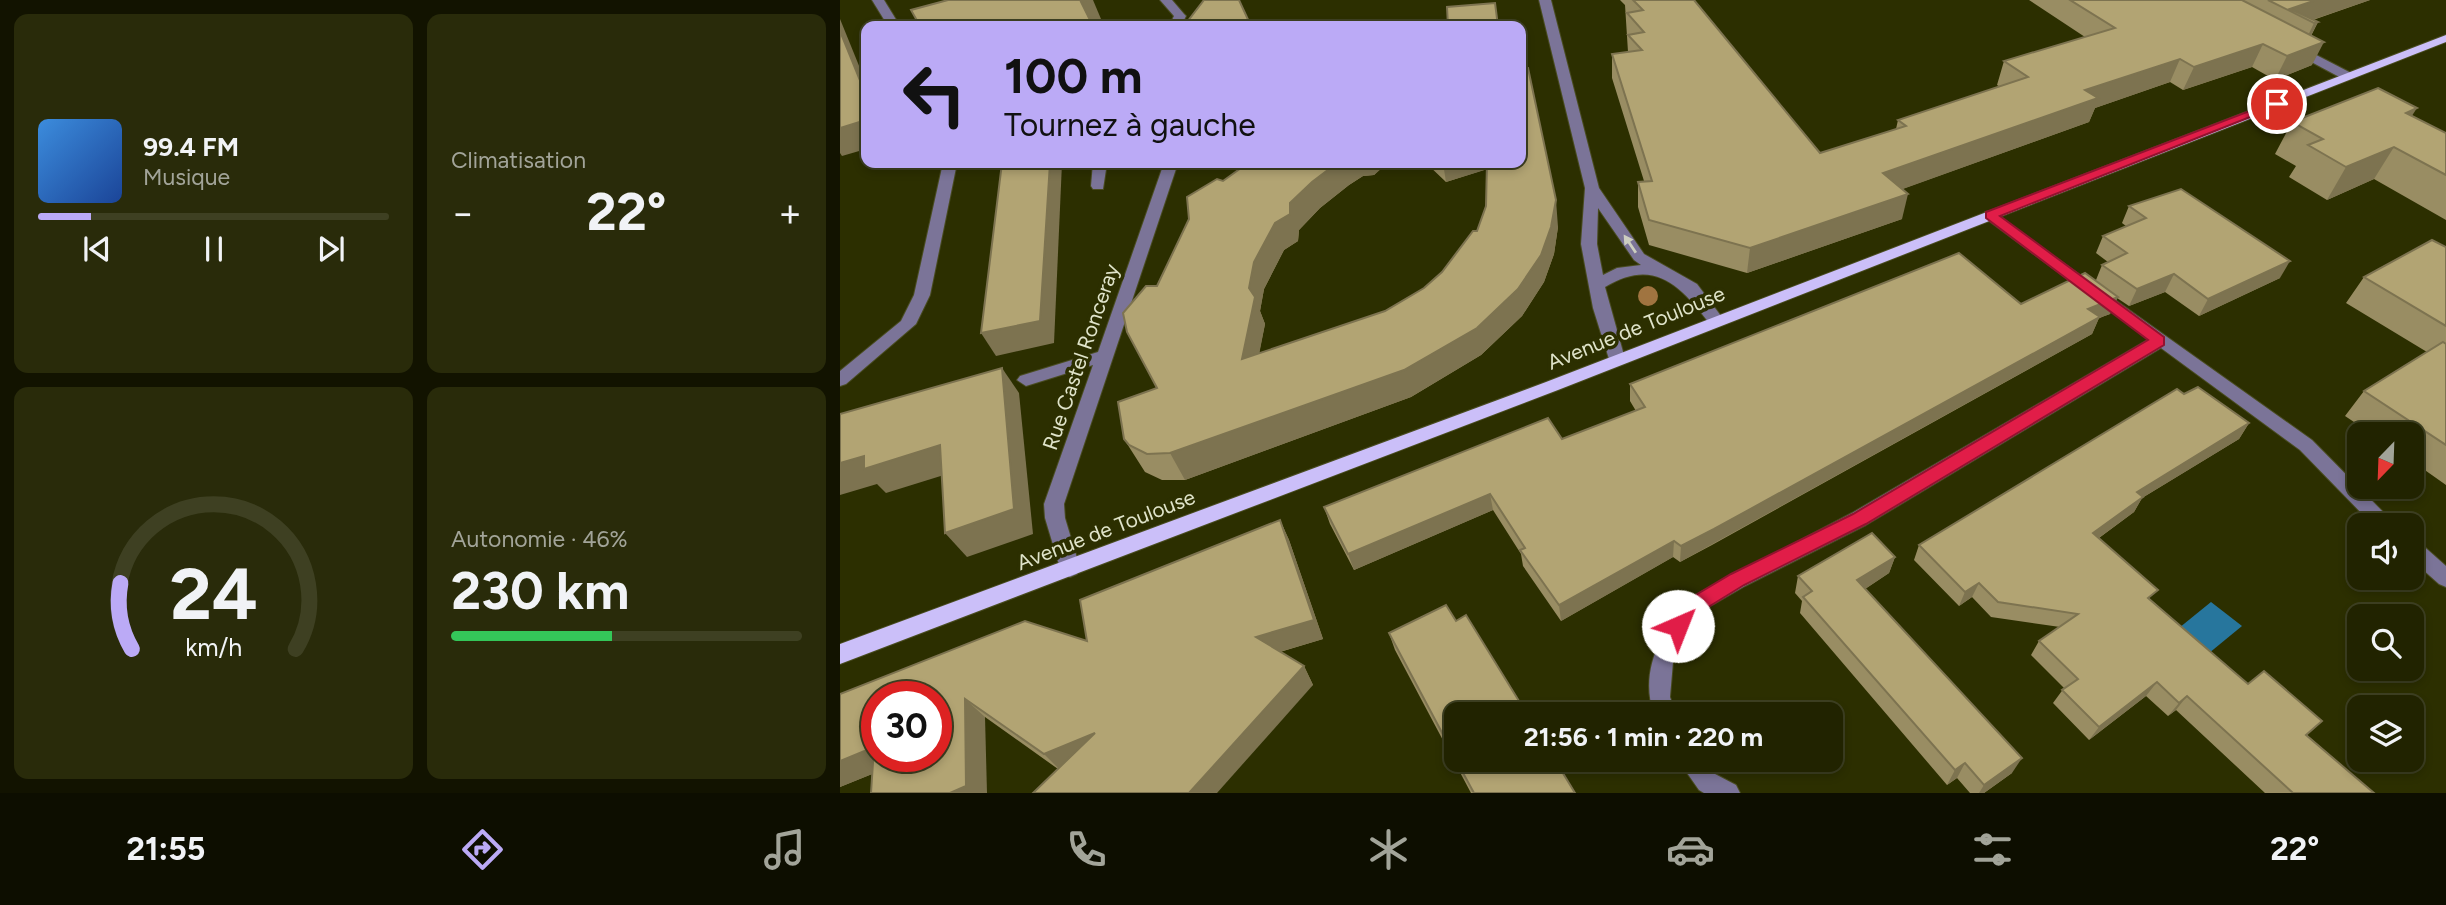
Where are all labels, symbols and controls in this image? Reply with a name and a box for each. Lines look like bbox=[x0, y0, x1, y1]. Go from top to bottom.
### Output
text: 100 m bbox=[1004, 46, 1143, 105]
icon: left bbox=[889, 49, 980, 140]
pin bbox=[2247, 74, 2307, 134]
icon: arrive bbox=[2258, 85, 2296, 123]
text: Tournez à gauche bbox=[1004, 106, 1256, 144]
text: 99.4 FM bbox=[143, 131, 239, 163]
text: Climatisation bbox=[451, 146, 586, 174]
text: Musique bbox=[143, 163, 230, 191]
text: 22° bbox=[587, 181, 666, 243]
text: − bbox=[451, 190, 475, 236]
text: + bbox=[778, 190, 802, 236]
icon: previous bbox=[78, 230, 116, 268]
icon: pause bbox=[195, 230, 233, 268]
icon: next bbox=[312, 230, 350, 268]
one-way arrow bbox=[1623, 235, 1637, 253]
street label: Rue Castel Ronceray bbox=[1037, 261, 1124, 453]
street label: Avenue de Toulouse bbox=[1543, 281, 1728, 375]
north arrow bbox=[2347, 422, 2424, 499]
map controls bbox=[2347, 422, 2424, 772]
street label: Avenue de Toulouse bbox=[1013, 484, 1199, 575]
button: sound bbox=[2347, 513, 2424, 590]
text: Autonomie · 46% bbox=[451, 525, 628, 553]
text: 24 bbox=[169, 550, 258, 637]
text: 230 km bbox=[451, 560, 629, 622]
position arrow bbox=[1641, 589, 1715, 663]
button: search bbox=[2347, 604, 2424, 681]
text: km/h bbox=[185, 632, 242, 662]
speed limit sign: 30 bbox=[861, 681, 952, 772]
button: layers bbox=[2347, 695, 2424, 772]
text: 21:56 · 1 min · 220 m bbox=[1524, 721, 1763, 753]
icon: directions bbox=[458, 825, 507, 874]
icon: music bbox=[760, 825, 809, 874]
icon: phone bbox=[1062, 825, 1111, 874]
icon: climate bbox=[1364, 825, 1413, 874]
icon: car bbox=[1666, 825, 1715, 874]
icon: filters bbox=[1968, 825, 2017, 874]
text: 21:55 bbox=[126, 830, 205, 868]
text: 22° bbox=[2270, 830, 2319, 868]

